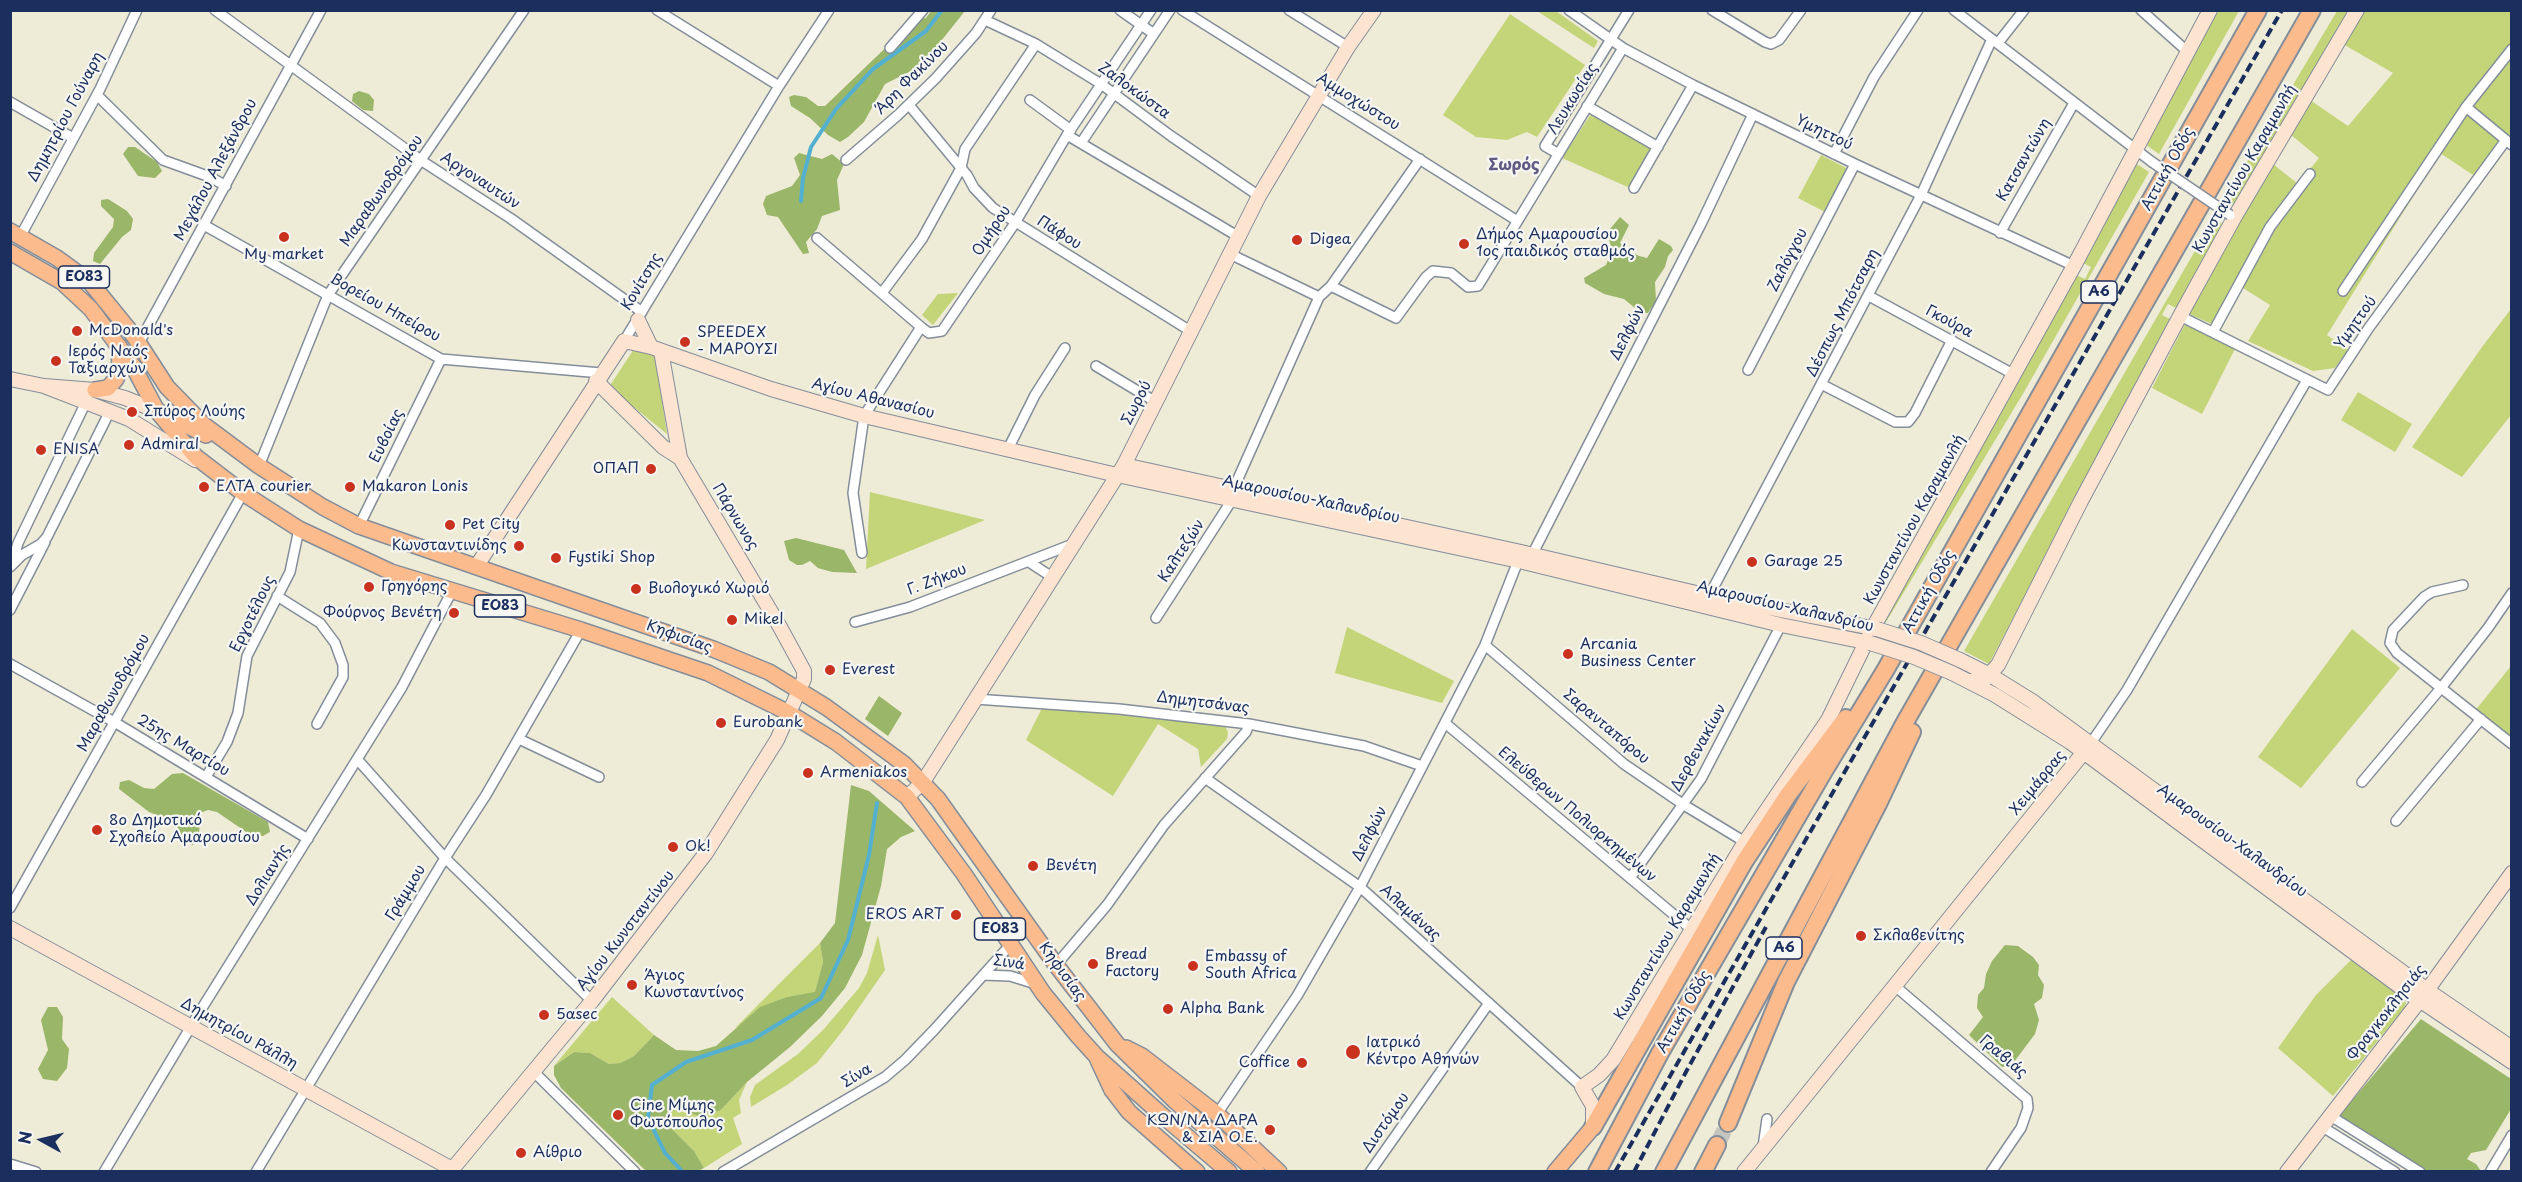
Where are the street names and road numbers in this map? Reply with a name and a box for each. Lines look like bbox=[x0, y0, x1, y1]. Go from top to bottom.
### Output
street label: Άρη Φακίνου bbox=[872, 38, 952, 118]
street label: Δημητρίου Γούναρη bbox=[24, 49, 108, 185]
street label: Ζαλοκώστα bbox=[1095, 59, 1173, 123]
street label: Λευκωσίας bbox=[1544, 60, 1602, 138]
street label: Αμμοχώστου bbox=[1313, 69, 1403, 135]
street label: Κωνσταντίνου Καραμανλή bbox=[2189, 82, 2301, 256]
street label: Μεγάλου Αλεξάνδρου bbox=[171, 96, 261, 244]
street label: Υμηττού bbox=[1793, 112, 1855, 154]
street label: Κατσαντώνη bbox=[1993, 115, 2055, 205]
street label: Αττική Οδός bbox=[2138, 124, 2198, 214]
street label: Μαραθωνοδρόμου bbox=[337, 132, 427, 250]
street label: Αργοναυτών bbox=[437, 149, 523, 213]
street label: Ομήρου bbox=[969, 202, 1015, 260]
street label: Πάφου bbox=[1033, 212, 1085, 254]
street label: Ζαλόγγου bbox=[1764, 225, 1812, 295]
street label: Δέσπως Μπότσαρη bbox=[1803, 246, 1883, 380]
street label: Κονίτσης bbox=[618, 250, 666, 314]
road number: ΕΟ83 bbox=[58, 266, 110, 288]
street label: Βορείου Ηπείρου bbox=[327, 270, 443, 346]
road number: Α6 bbox=[2081, 281, 2117, 303]
street label: Υμηττού bbox=[2331, 293, 2381, 353]
street label: Δελφών bbox=[1607, 302, 1649, 364]
street label: Γκούρα bbox=[1922, 302, 1976, 342]
street label: Αγίου Αθανασίου bbox=[810, 375, 936, 423]
street label: Σωρού bbox=[1118, 378, 1156, 428]
street label: Ευβοίας bbox=[366, 406, 408, 466]
street label: Κωνσταντίνου Καραμανλή bbox=[1861, 432, 1969, 608]
street label: Αμαρουσίου-Χαλανδρίου bbox=[1221, 472, 1401, 528]
street label: Πάρνωνος bbox=[708, 481, 762, 553]
street label: Καλτεζών bbox=[1155, 516, 1209, 586]
street label: Αττική Οδός bbox=[1899, 547, 1959, 637]
street label: Γ. Ζήκου bbox=[905, 560, 969, 600]
street label: Εργοτέλους bbox=[227, 573, 279, 655]
street label: Αμαρουσίου-Χαλανδρίου bbox=[1695, 578, 1875, 636]
road number: ΕΟ83 bbox=[474, 595, 526, 617]
street label: Κηφισίας bbox=[644, 617, 714, 657]
street label: Μαραθωνοδρόμου bbox=[74, 631, 154, 755]
street label: Σαρανταπόρου bbox=[1559, 686, 1653, 768]
street label: Δημητσάνας bbox=[1156, 688, 1250, 718]
street label: Δερβενακίων bbox=[1668, 701, 1730, 795]
street label: 25ης Μαρτίου bbox=[133, 711, 233, 781]
street label: Ελεύθερων Πολιορκημένων bbox=[1494, 743, 1660, 887]
street label: Χειμάρρας bbox=[2006, 747, 2070, 819]
street label: Αμαρουσίου-Χαλανδρίου bbox=[2153, 781, 2311, 901]
street label: Δελφών bbox=[1349, 803, 1391, 865]
street label: Δολιανής bbox=[242, 841, 294, 909]
street label: Κωνσταντίνου Καραμανλή bbox=[1611, 850, 1725, 1024]
street label: Γράμμου bbox=[382, 862, 430, 924]
street label: Αγίου Κωνσταντίνου bbox=[573, 867, 679, 995]
street label: Αλαμάνας bbox=[1376, 881, 1444, 945]
road number: ΕΟ83 bbox=[974, 918, 1026, 940]
road number: Α6 bbox=[1766, 937, 1802, 959]
street label: Κηφισίας bbox=[1035, 939, 1089, 1005]
street label: Σινά bbox=[992, 952, 1026, 974]
street label: Φραγκοκλησιάς bbox=[2344, 961, 2430, 1065]
street label: Αττική Οδός bbox=[1653, 967, 1715, 1057]
street label: Δημητρίου Ράλλη bbox=[177, 994, 301, 1074]
street label: Γραβιάς bbox=[1975, 1032, 2031, 1082]
street label: Σίνα bbox=[839, 1060, 875, 1092]
street label: Διστόμου bbox=[1359, 1089, 1413, 1157]

